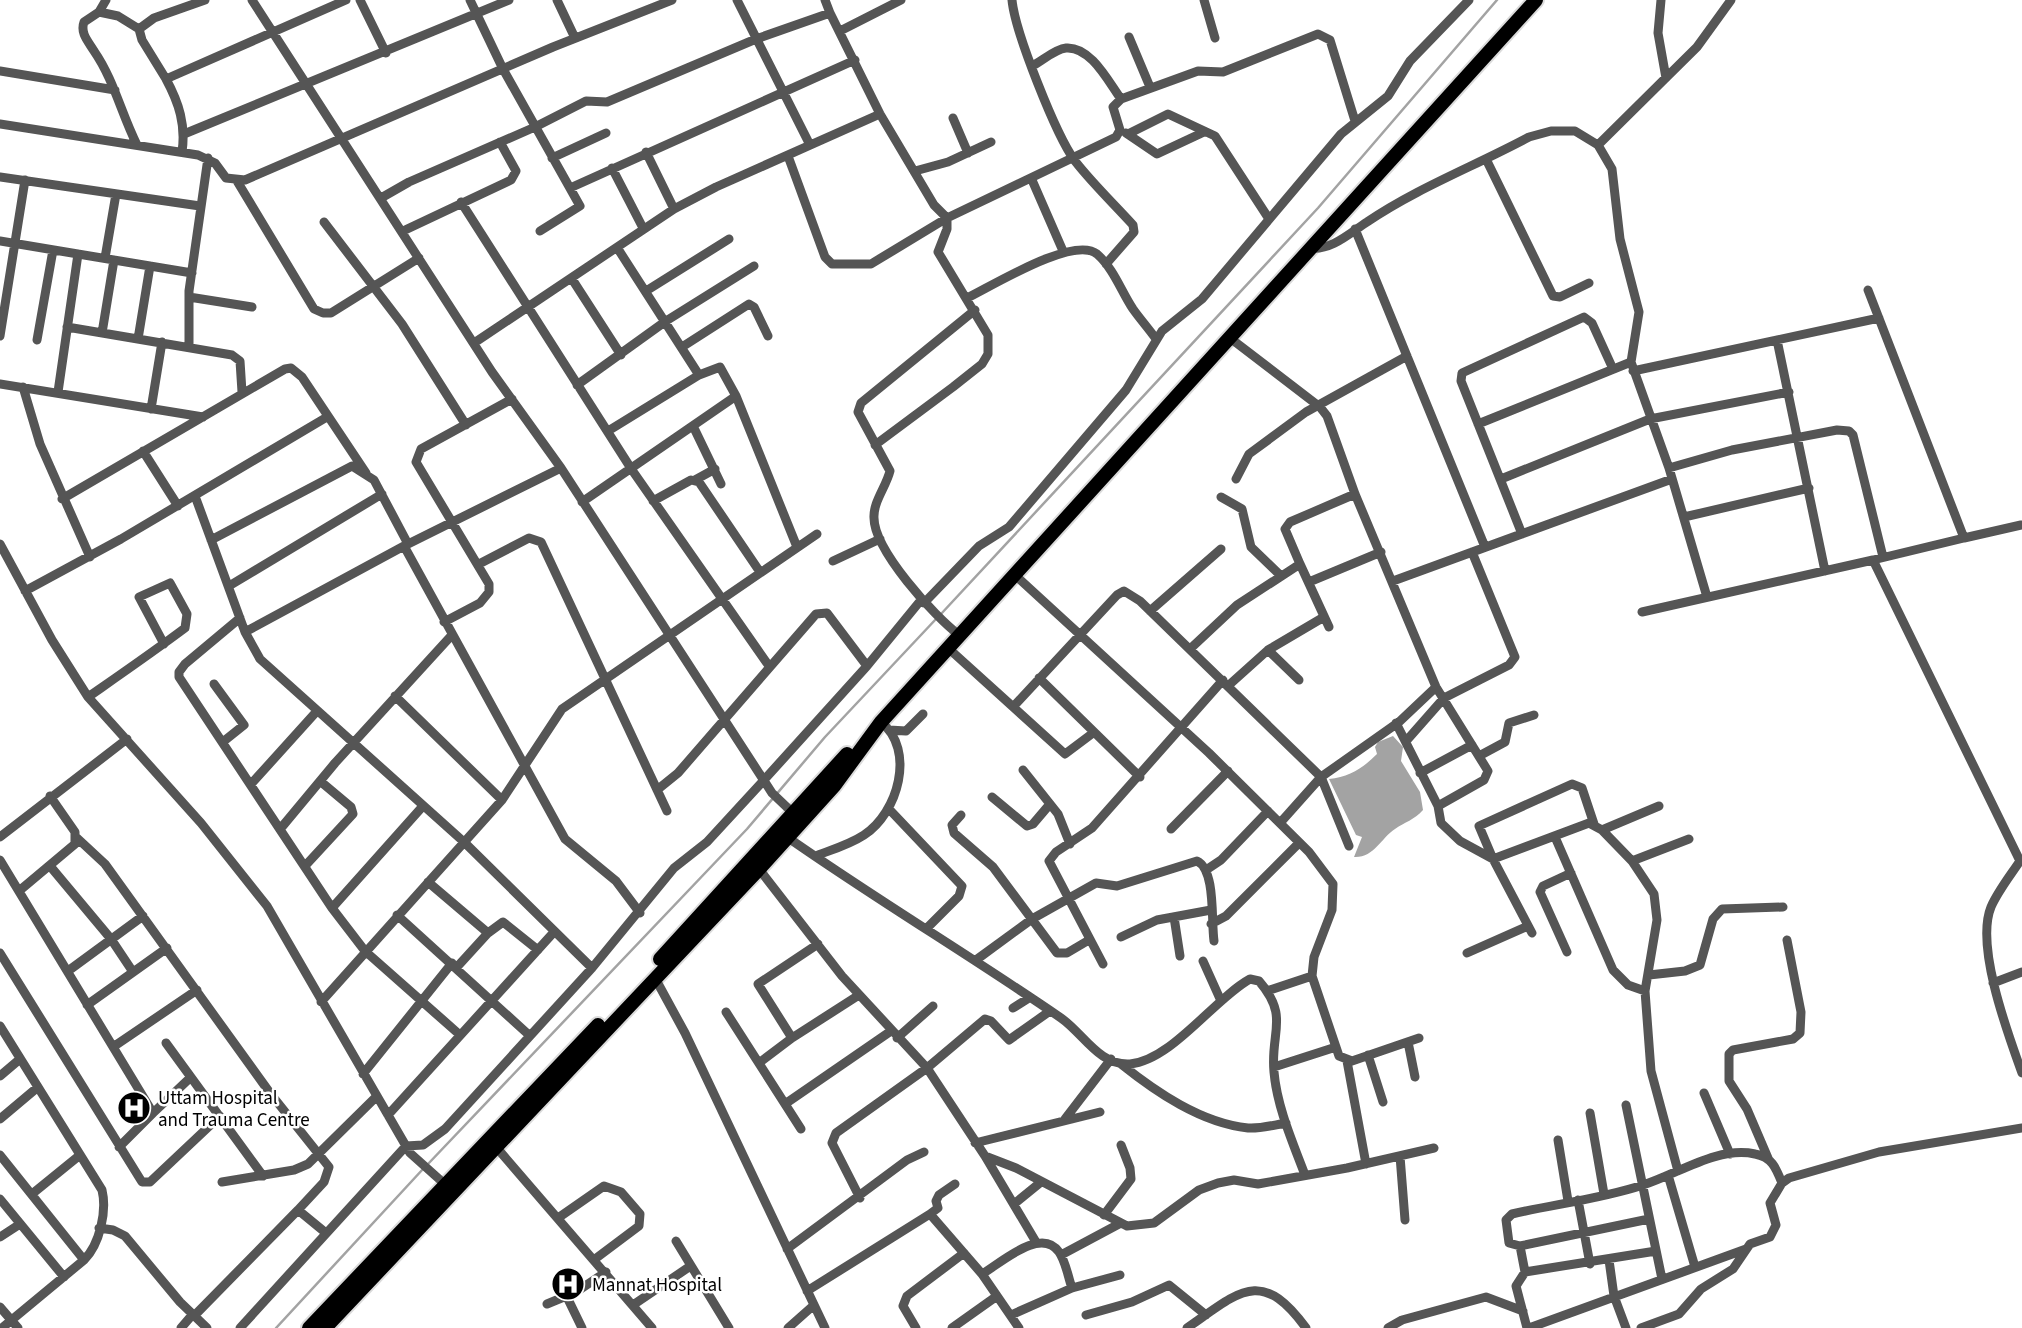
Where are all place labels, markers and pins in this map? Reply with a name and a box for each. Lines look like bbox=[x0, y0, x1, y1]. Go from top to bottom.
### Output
place label: Uttam Hospital and Trauma Centre bbox=[158, 1085, 310, 1134]
hospital icon: Uttam Hospital and Trauma Centre bbox=[115, 1089, 153, 1127]
hospital icon: Mannat Hospital bbox=[549, 1265, 587, 1303]
place label: Mannat Hospital bbox=[592, 1272, 722, 1299]

